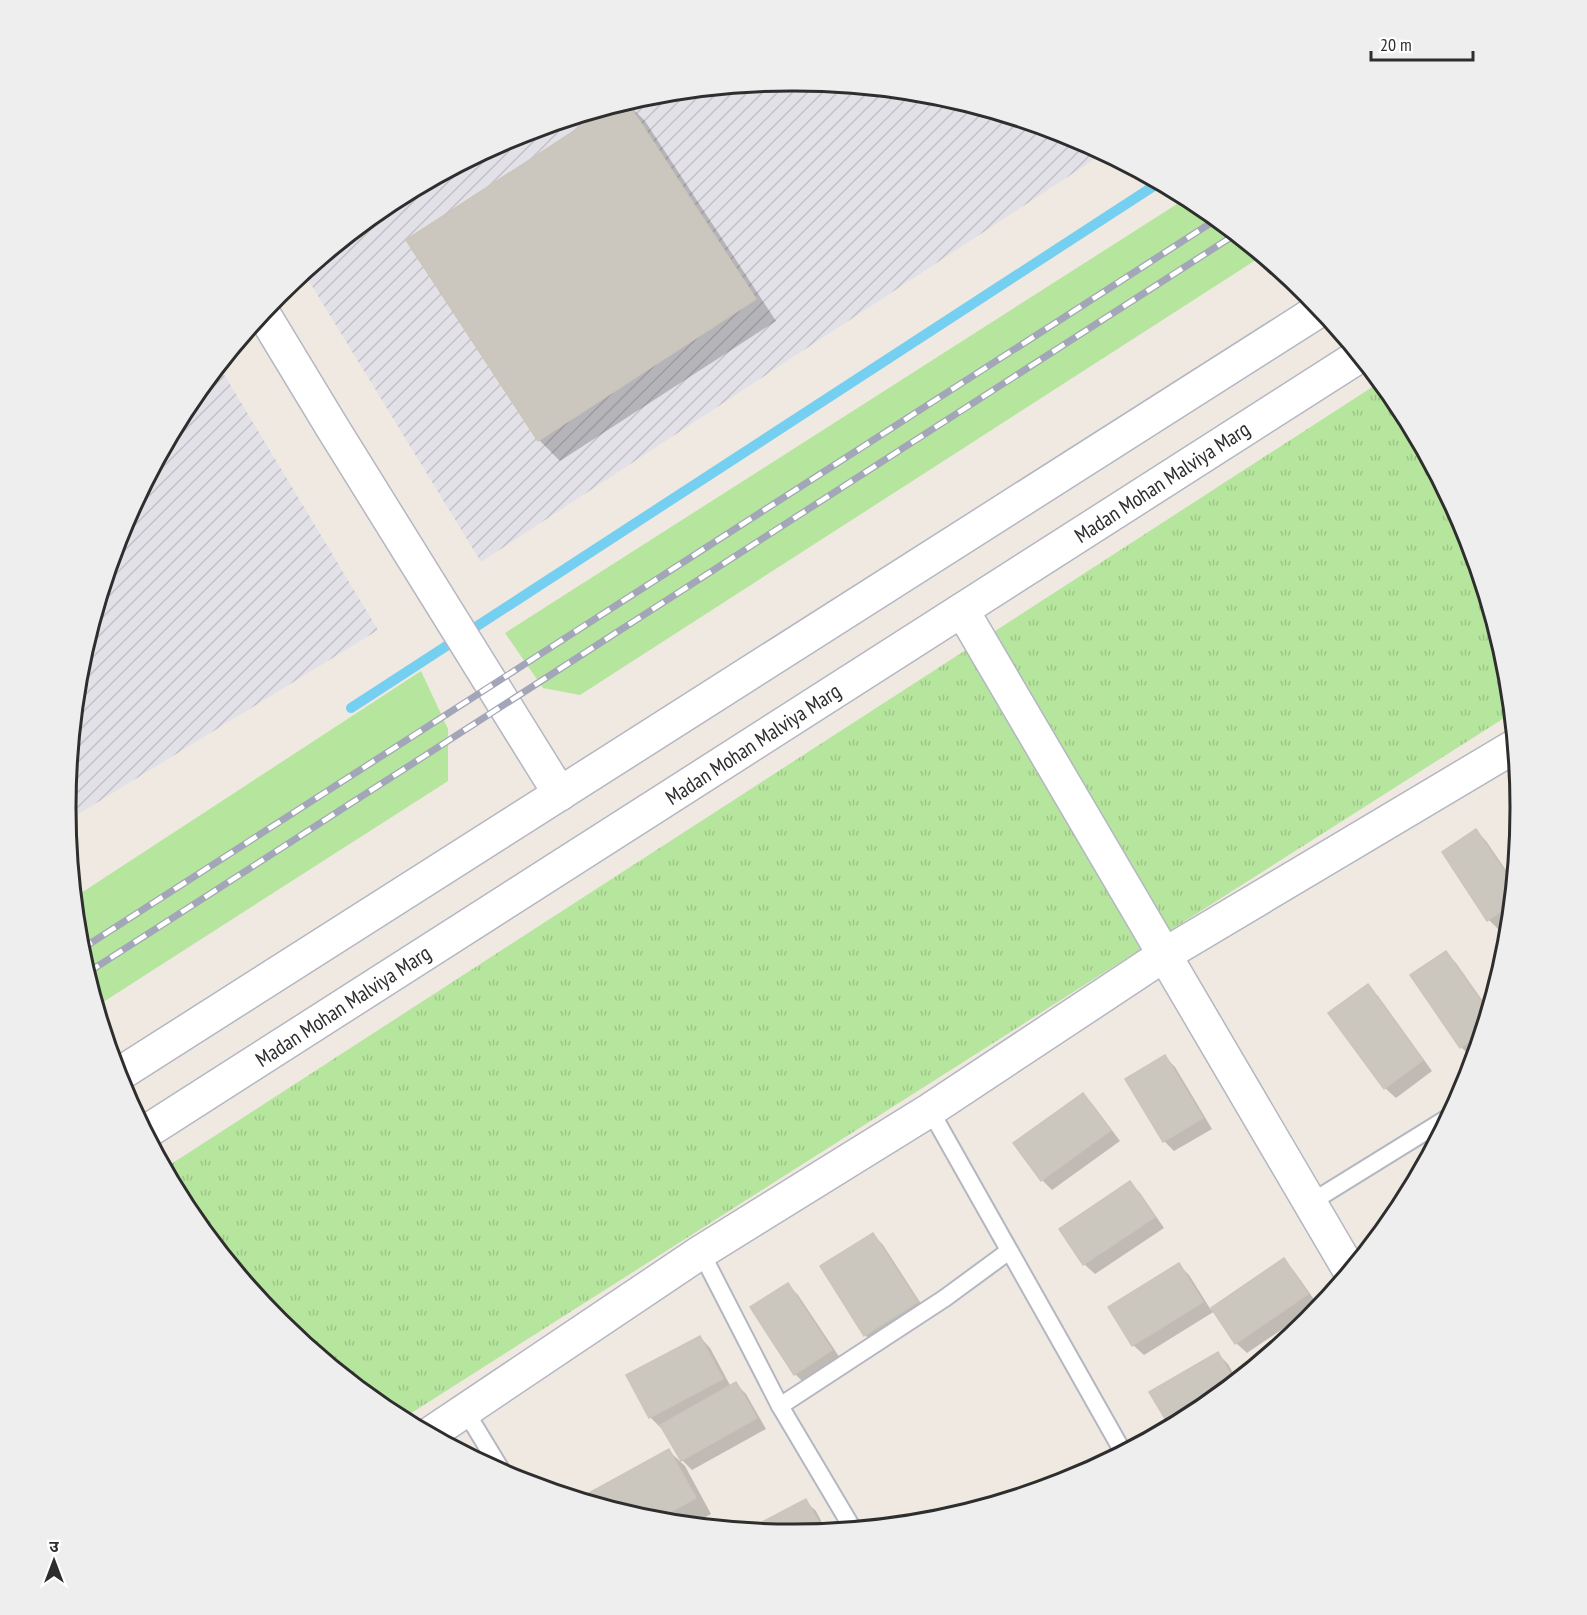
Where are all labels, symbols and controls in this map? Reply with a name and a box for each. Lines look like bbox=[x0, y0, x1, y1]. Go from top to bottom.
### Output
scale bar bbox=[1371, 24, 1473, 62]
text: 20 m bbox=[1380, 33, 1412, 56]
street label: Madan Mohan Malviya Marg bbox=[1069, 415, 1255, 549]
street label: Madan Mohan Malviya Marg bbox=[660, 677, 846, 811]
street label: Madan Mohan Malviya Marg bbox=[250, 939, 436, 1073]
north arrow bbox=[24, 1531, 84, 1591]
text: उ bbox=[49, 1536, 59, 1556]

